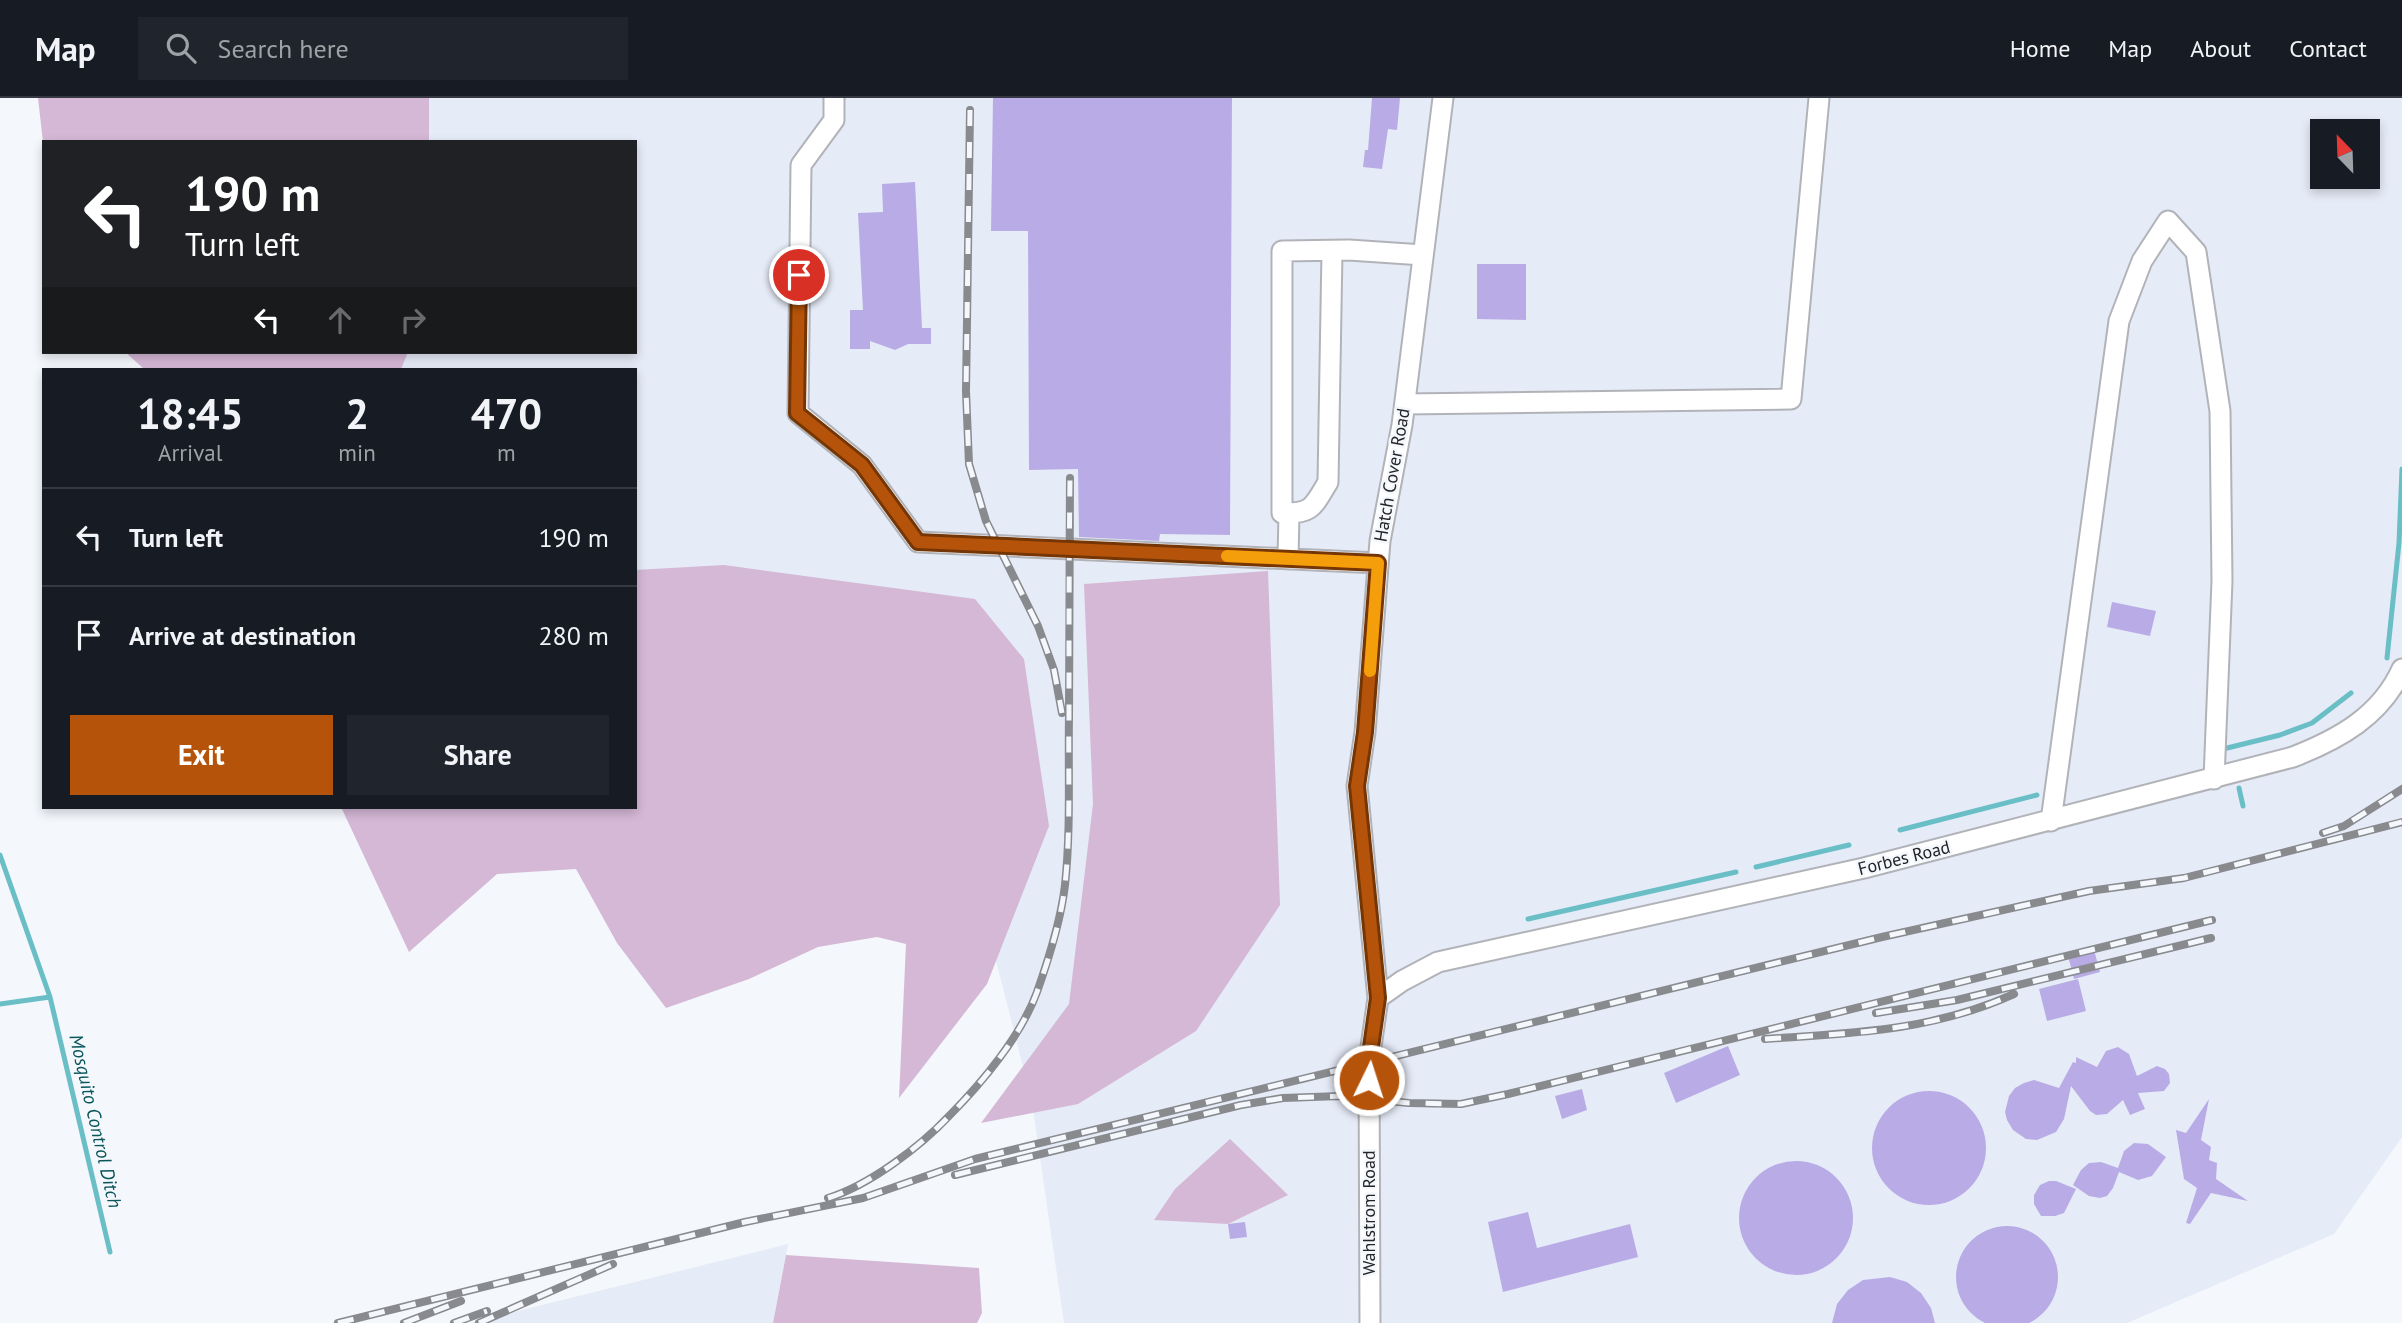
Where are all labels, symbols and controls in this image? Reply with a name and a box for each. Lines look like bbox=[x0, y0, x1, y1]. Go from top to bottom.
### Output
search box bbox=[138, 17, 628, 80]
text: Map bbox=[35, 27, 96, 70]
icon: search bbox=[162, 29, 200, 67]
text: Search here bbox=[218, 32, 349, 65]
text: Home bbox=[2010, 33, 2070, 64]
text: Map bbox=[2108, 33, 2152, 64]
text: About bbox=[2190, 33, 2251, 64]
text: Contact bbox=[2289, 33, 2367, 64]
north arrow bbox=[2310, 119, 2380, 189]
map controls bbox=[2310, 119, 2380, 189]
text: 190 m bbox=[185, 161, 320, 225]
icon: left bbox=[70, 168, 161, 259]
text: Turn left bbox=[185, 223, 300, 265]
pin bbox=[769, 245, 829, 305]
icon: arrive bbox=[780, 256, 818, 294]
icon: left bbox=[248, 301, 286, 339]
icon: ahead bbox=[321, 301, 359, 339]
icon: right bbox=[394, 301, 432, 339]
text: 18:45 bbox=[137, 386, 243, 441]
text: 2 bbox=[345, 386, 369, 441]
text: 470 bbox=[471, 386, 542, 441]
street label: Hatch Cover Road bbox=[1368, 406, 1415, 544]
text: Arrival bbox=[158, 438, 222, 467]
text: min bbox=[338, 438, 376, 467]
text: m bbox=[497, 438, 516, 467]
icon: left bbox=[70, 518, 108, 556]
text: Turn left bbox=[129, 521, 223, 554]
text: 190 m bbox=[538, 521, 609, 554]
icon: arrive bbox=[70, 616, 108, 654]
text: Arrive at destination bbox=[129, 619, 356, 652]
text: 280 m bbox=[538, 619, 609, 652]
button: Exit bbox=[70, 715, 333, 795]
button: Share bbox=[347, 715, 609, 795]
street label: Forbes Road bbox=[1855, 835, 1952, 880]
water label: Mosquito Control Ditch bbox=[64, 1032, 128, 1210]
position arrow bbox=[1332, 1043, 1406, 1117]
street label: Wahlstrom Road bbox=[1357, 1150, 1380, 1276]

